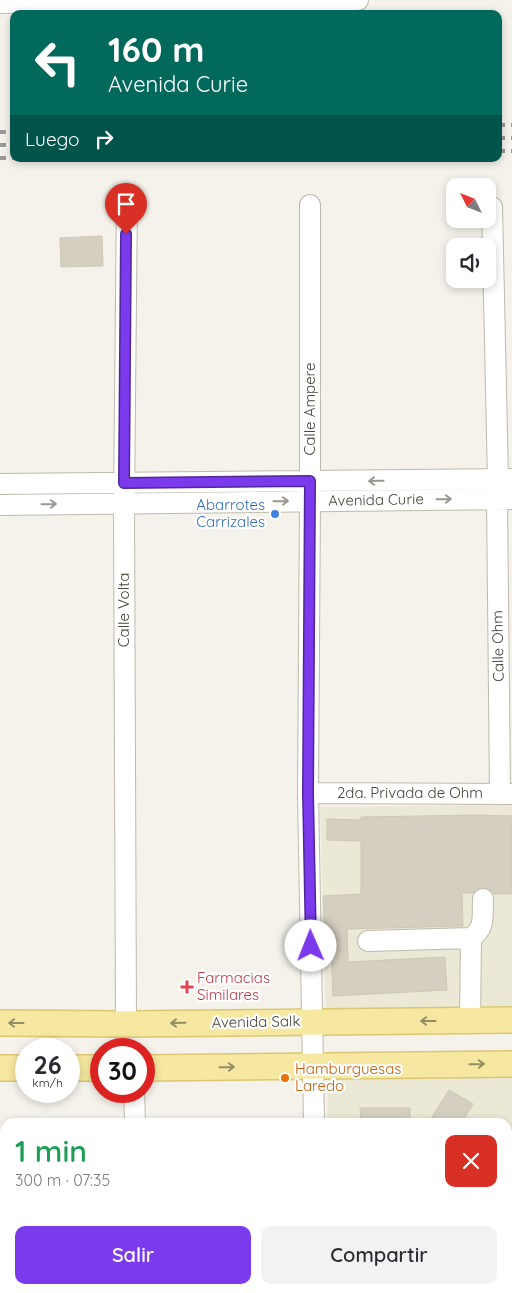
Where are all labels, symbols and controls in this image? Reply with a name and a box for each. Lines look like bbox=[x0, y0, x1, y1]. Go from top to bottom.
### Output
text: 160 m bbox=[108, 27, 205, 71]
icon: left bbox=[25, 30, 90, 95]
text: Avenida Curie bbox=[108, 70, 248, 98]
icon: right bbox=[90, 125, 118, 153]
text: Luego bbox=[25, 127, 80, 151]
north arrow bbox=[446, 178, 496, 228]
map controls bbox=[446, 178, 496, 288]
pin bbox=[105, 183, 147, 234]
icon: arrive bbox=[112, 190, 140, 218]
button: sound bbox=[446, 238, 496, 288]
street label: Calle Ampere bbox=[300, 362, 319, 456]
one-way arrow bbox=[368, 476, 384, 485]
street label: Avenida Curie bbox=[328, 489, 424, 510]
one-way arrow bbox=[435, 494, 451, 504]
place label: Abarrotes Carrizales bbox=[196, 495, 265, 531]
one-way arrow bbox=[272, 496, 289, 506]
one-way arrow bbox=[40, 499, 56, 509]
marker: Abarrotes Carrizales bbox=[269, 508, 281, 520]
street label: Calle Volta bbox=[114, 573, 133, 647]
street label: Calle Ohm bbox=[487, 610, 508, 682]
street label: 2da. Privada de Ohm bbox=[337, 783, 483, 802]
position arrow bbox=[284, 919, 336, 971]
place label: Farmacias Similares bbox=[197, 968, 270, 1004]
marker: Farmacias Similares bbox=[181, 981, 193, 993]
street label: Avenida Salk bbox=[211, 1011, 301, 1032]
one-way arrow bbox=[421, 1016, 437, 1026]
one-way arrow bbox=[8, 1018, 24, 1028]
one-way arrow bbox=[171, 1019, 187, 1028]
speed limit sign: 30 bbox=[90, 1038, 155, 1103]
text: 26 bbox=[33, 1049, 62, 1080]
place label: Hamburguesas Laredo bbox=[295, 1059, 401, 1095]
one-way arrow bbox=[469, 1059, 485, 1069]
one-way arrow bbox=[219, 1062, 235, 1072]
marker: Hamburguesas Laredo bbox=[279, 1072, 291, 1084]
text: km/h bbox=[32, 1075, 63, 1090]
text: 1 min bbox=[15, 1132, 87, 1170]
button: close bbox=[445, 1135, 497, 1187]
text: 300 m · 07:35 bbox=[15, 1170, 110, 1190]
button: Salir bbox=[15, 1226, 251, 1284]
button: Compartir bbox=[261, 1226, 497, 1284]

